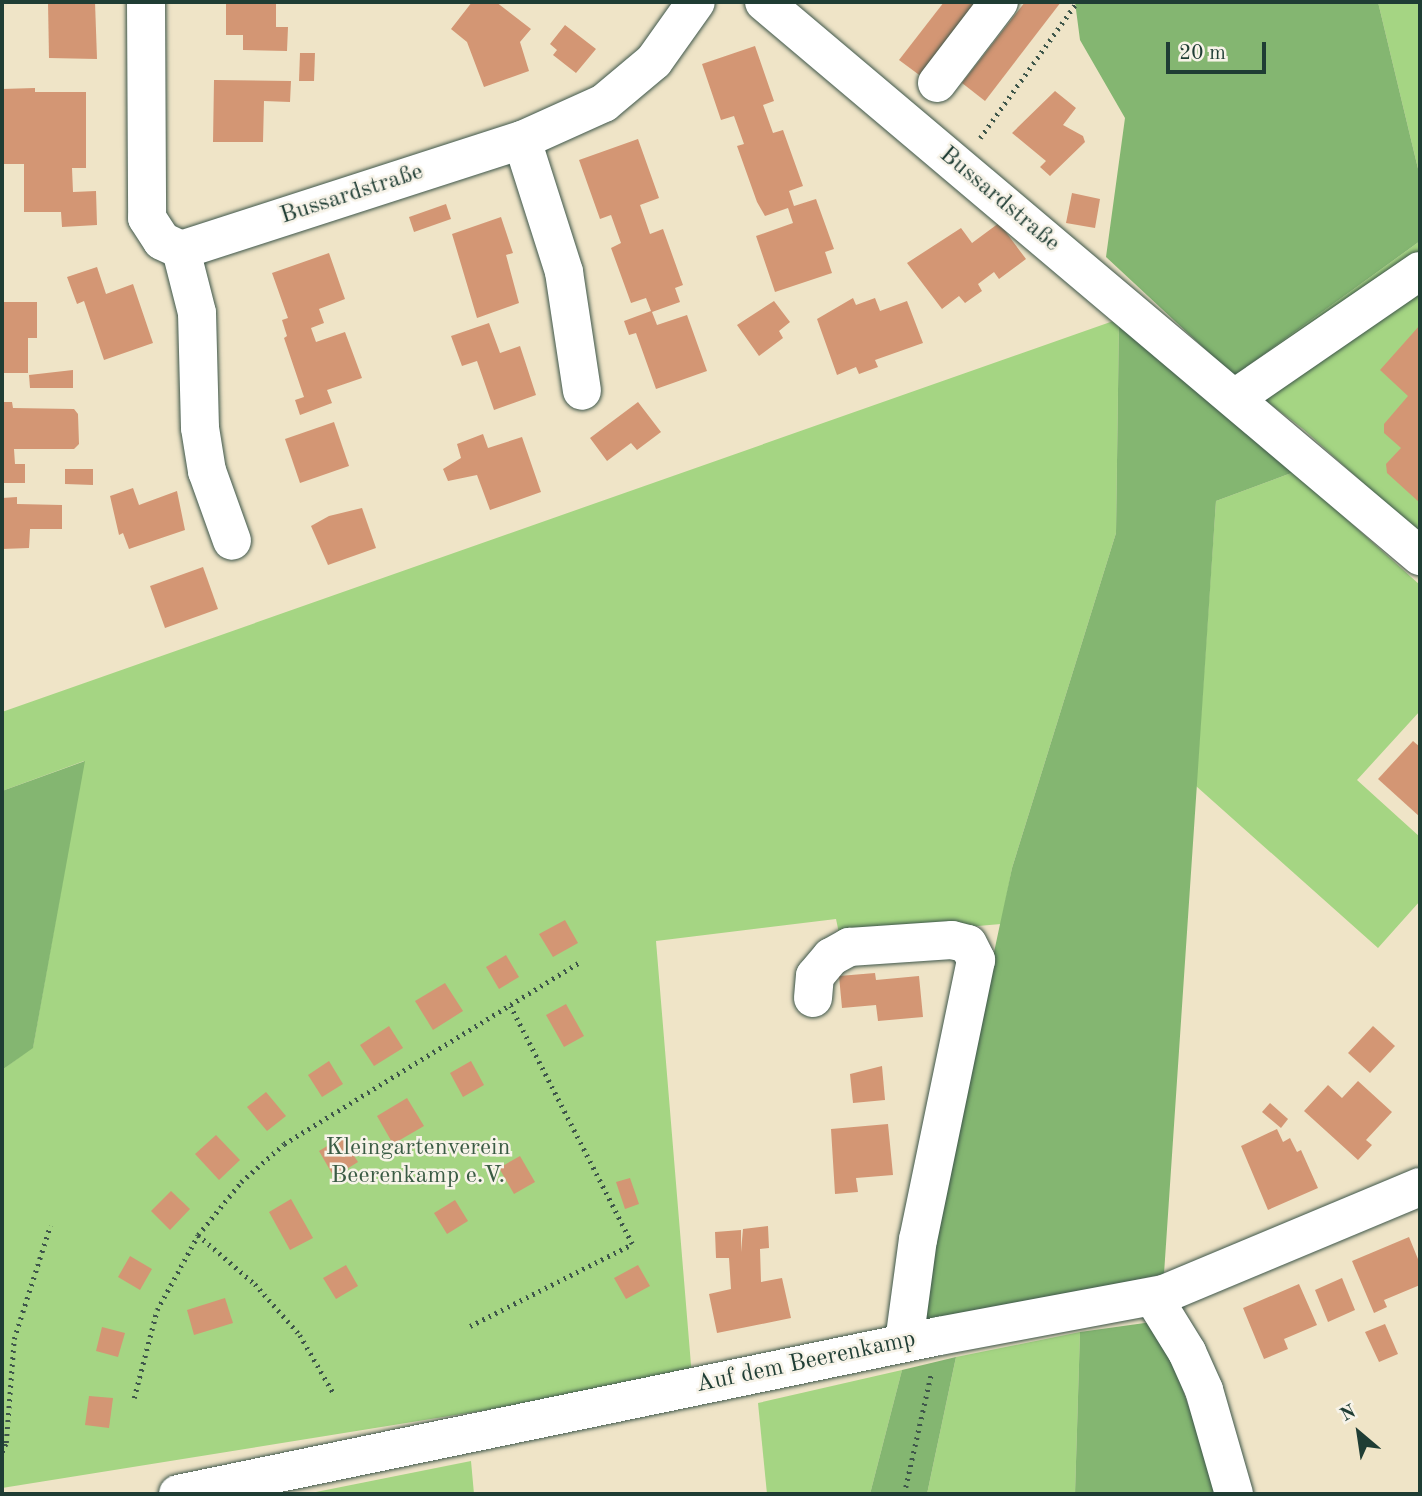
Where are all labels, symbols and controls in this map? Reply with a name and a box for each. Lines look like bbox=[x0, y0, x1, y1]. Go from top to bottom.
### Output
scale bar bbox=[1170, 28, 1270, 72]
text: 20 m bbox=[1179, 43, 1226, 64]
street label: Bussardstraße bbox=[933, 141, 1065, 259]
street label: Bussardstraße bbox=[277, 158, 427, 232]
park label: Kleingartenverein Beerenkamp e.V. bbox=[325, 1135, 511, 1191]
street label: Auf dem Beerenkamp bbox=[694, 1326, 918, 1400]
north arrow bbox=[1324, 1398, 1394, 1468]
text: N bbox=[1338, 1402, 1360, 1426]

